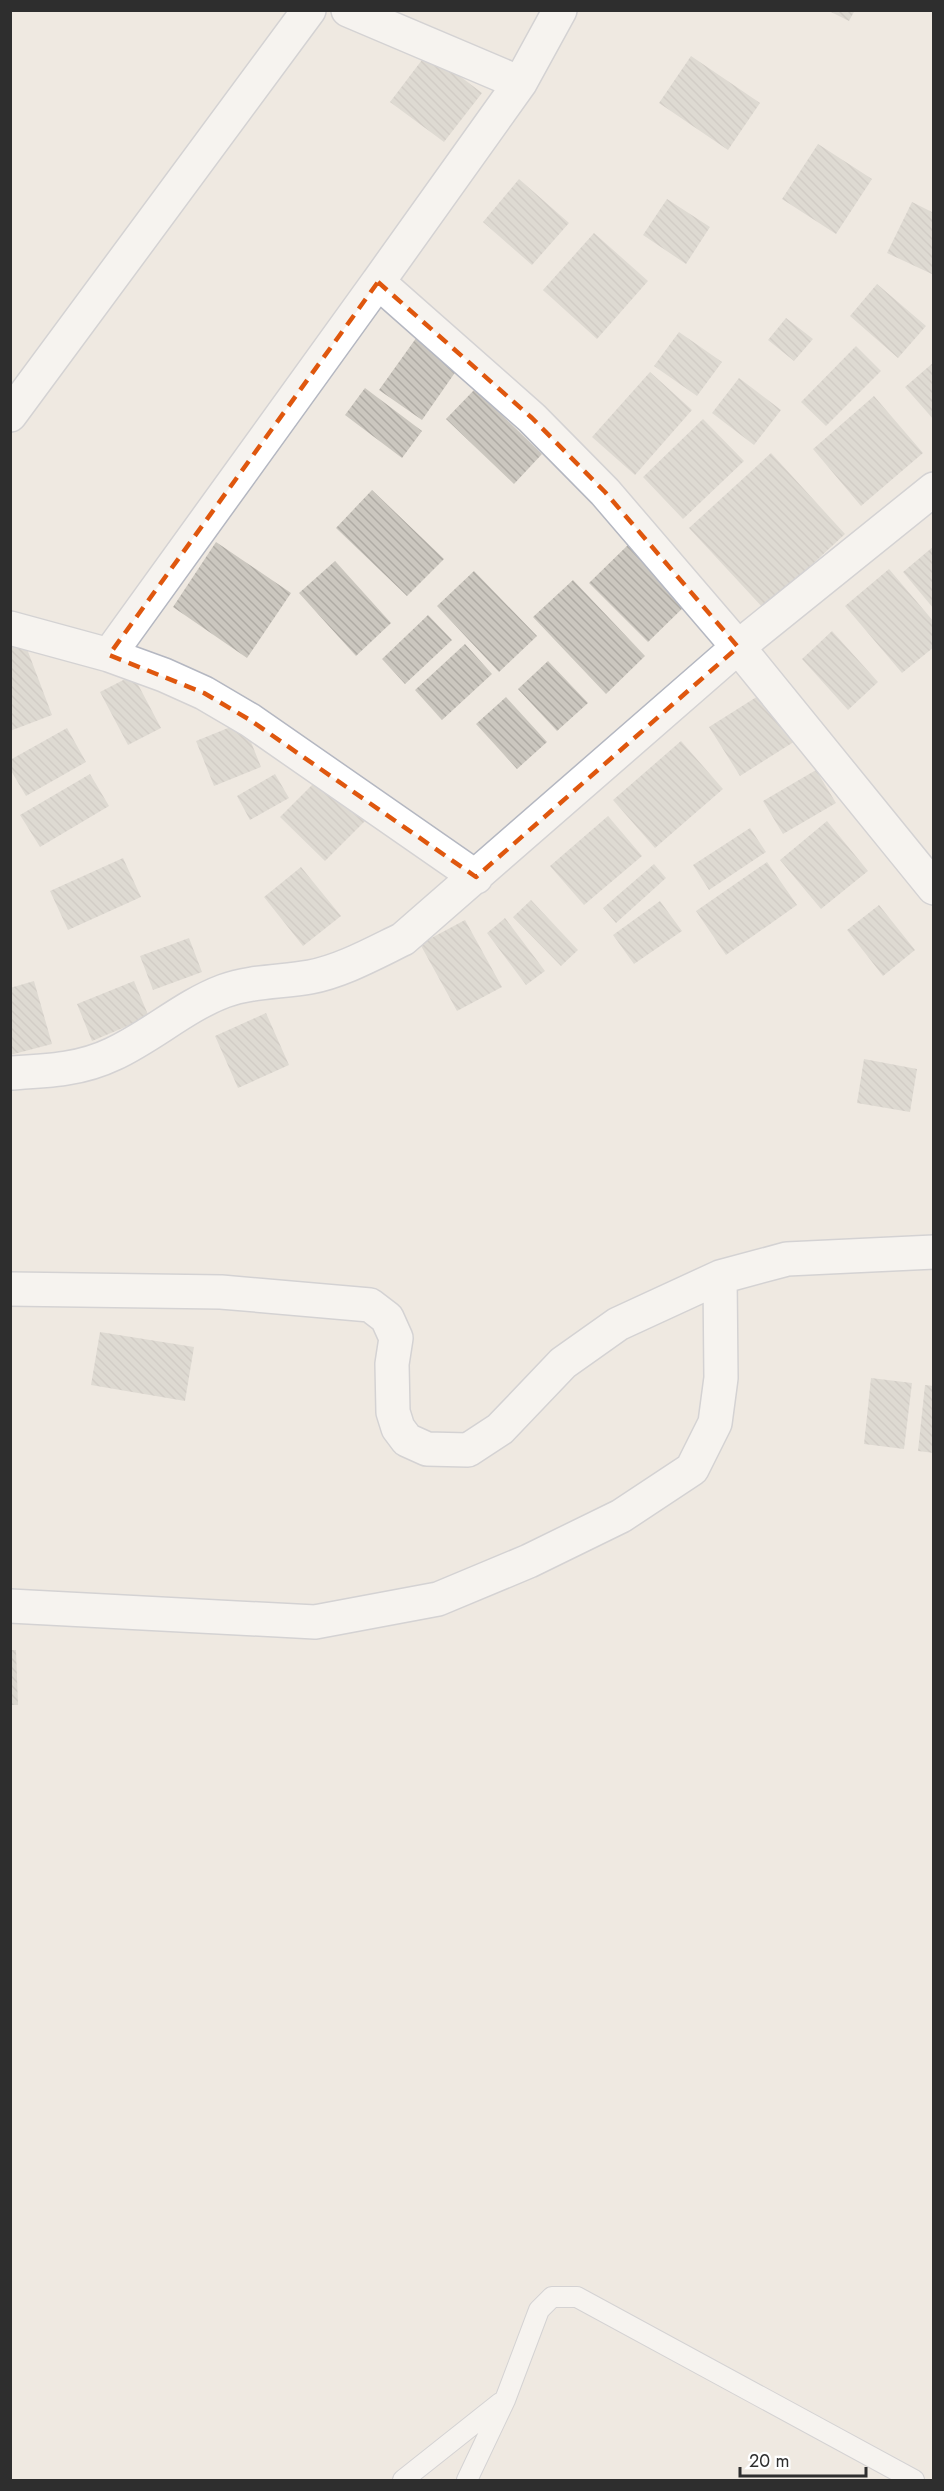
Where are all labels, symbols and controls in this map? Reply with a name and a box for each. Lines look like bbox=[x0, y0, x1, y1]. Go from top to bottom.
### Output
scale bar bbox=[740, 2440, 866, 2478]
text: 20 m bbox=[749, 2448, 789, 2474]

